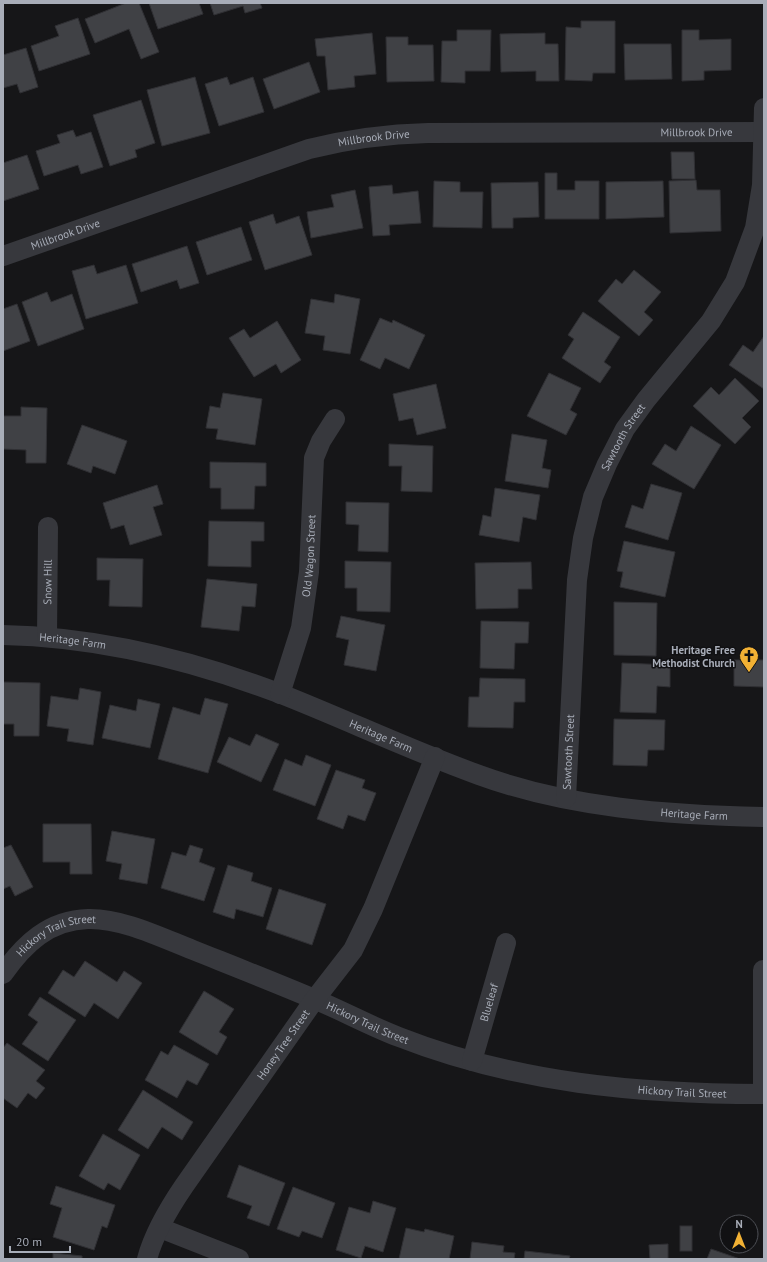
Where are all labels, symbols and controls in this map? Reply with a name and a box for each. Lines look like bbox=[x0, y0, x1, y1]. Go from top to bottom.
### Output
street label: Millbrook Drive bbox=[660, 125, 733, 139]
street label: Millbrook Drive bbox=[337, 127, 410, 149]
street label: Millbrook Drive bbox=[29, 216, 102, 253]
street label: Sawtooth Street bbox=[598, 401, 648, 473]
street label: Old Wagon Street bbox=[299, 514, 319, 598]
street label: Snow Hill bbox=[40, 559, 55, 605]
street label: Heritage Farm bbox=[39, 630, 107, 652]
place label: Heritage Free Methodist Church bbox=[652, 643, 735, 670]
church icon: Heritage Free Methodist Church bbox=[738, 645, 760, 673]
street label: Sawtooth Street bbox=[559, 714, 577, 790]
street label: Heritage Farm bbox=[347, 716, 415, 755]
street label: Heritage Farm bbox=[660, 805, 728, 823]
street label: Hickory Trail Street bbox=[13, 912, 96, 959]
street label: Blueleaf bbox=[477, 981, 501, 1023]
street label: Hickory Trail Street bbox=[324, 998, 411, 1047]
street label: Honey Tree Street bbox=[254, 1006, 313, 1082]
street label: Hickory Trail Street bbox=[637, 1082, 727, 1101]
north arrow bbox=[719, 1214, 759, 1254]
text: N bbox=[735, 1217, 743, 1231]
scale bar bbox=[10, 1228, 70, 1254]
text: 20 m bbox=[16, 1234, 42, 1249]

